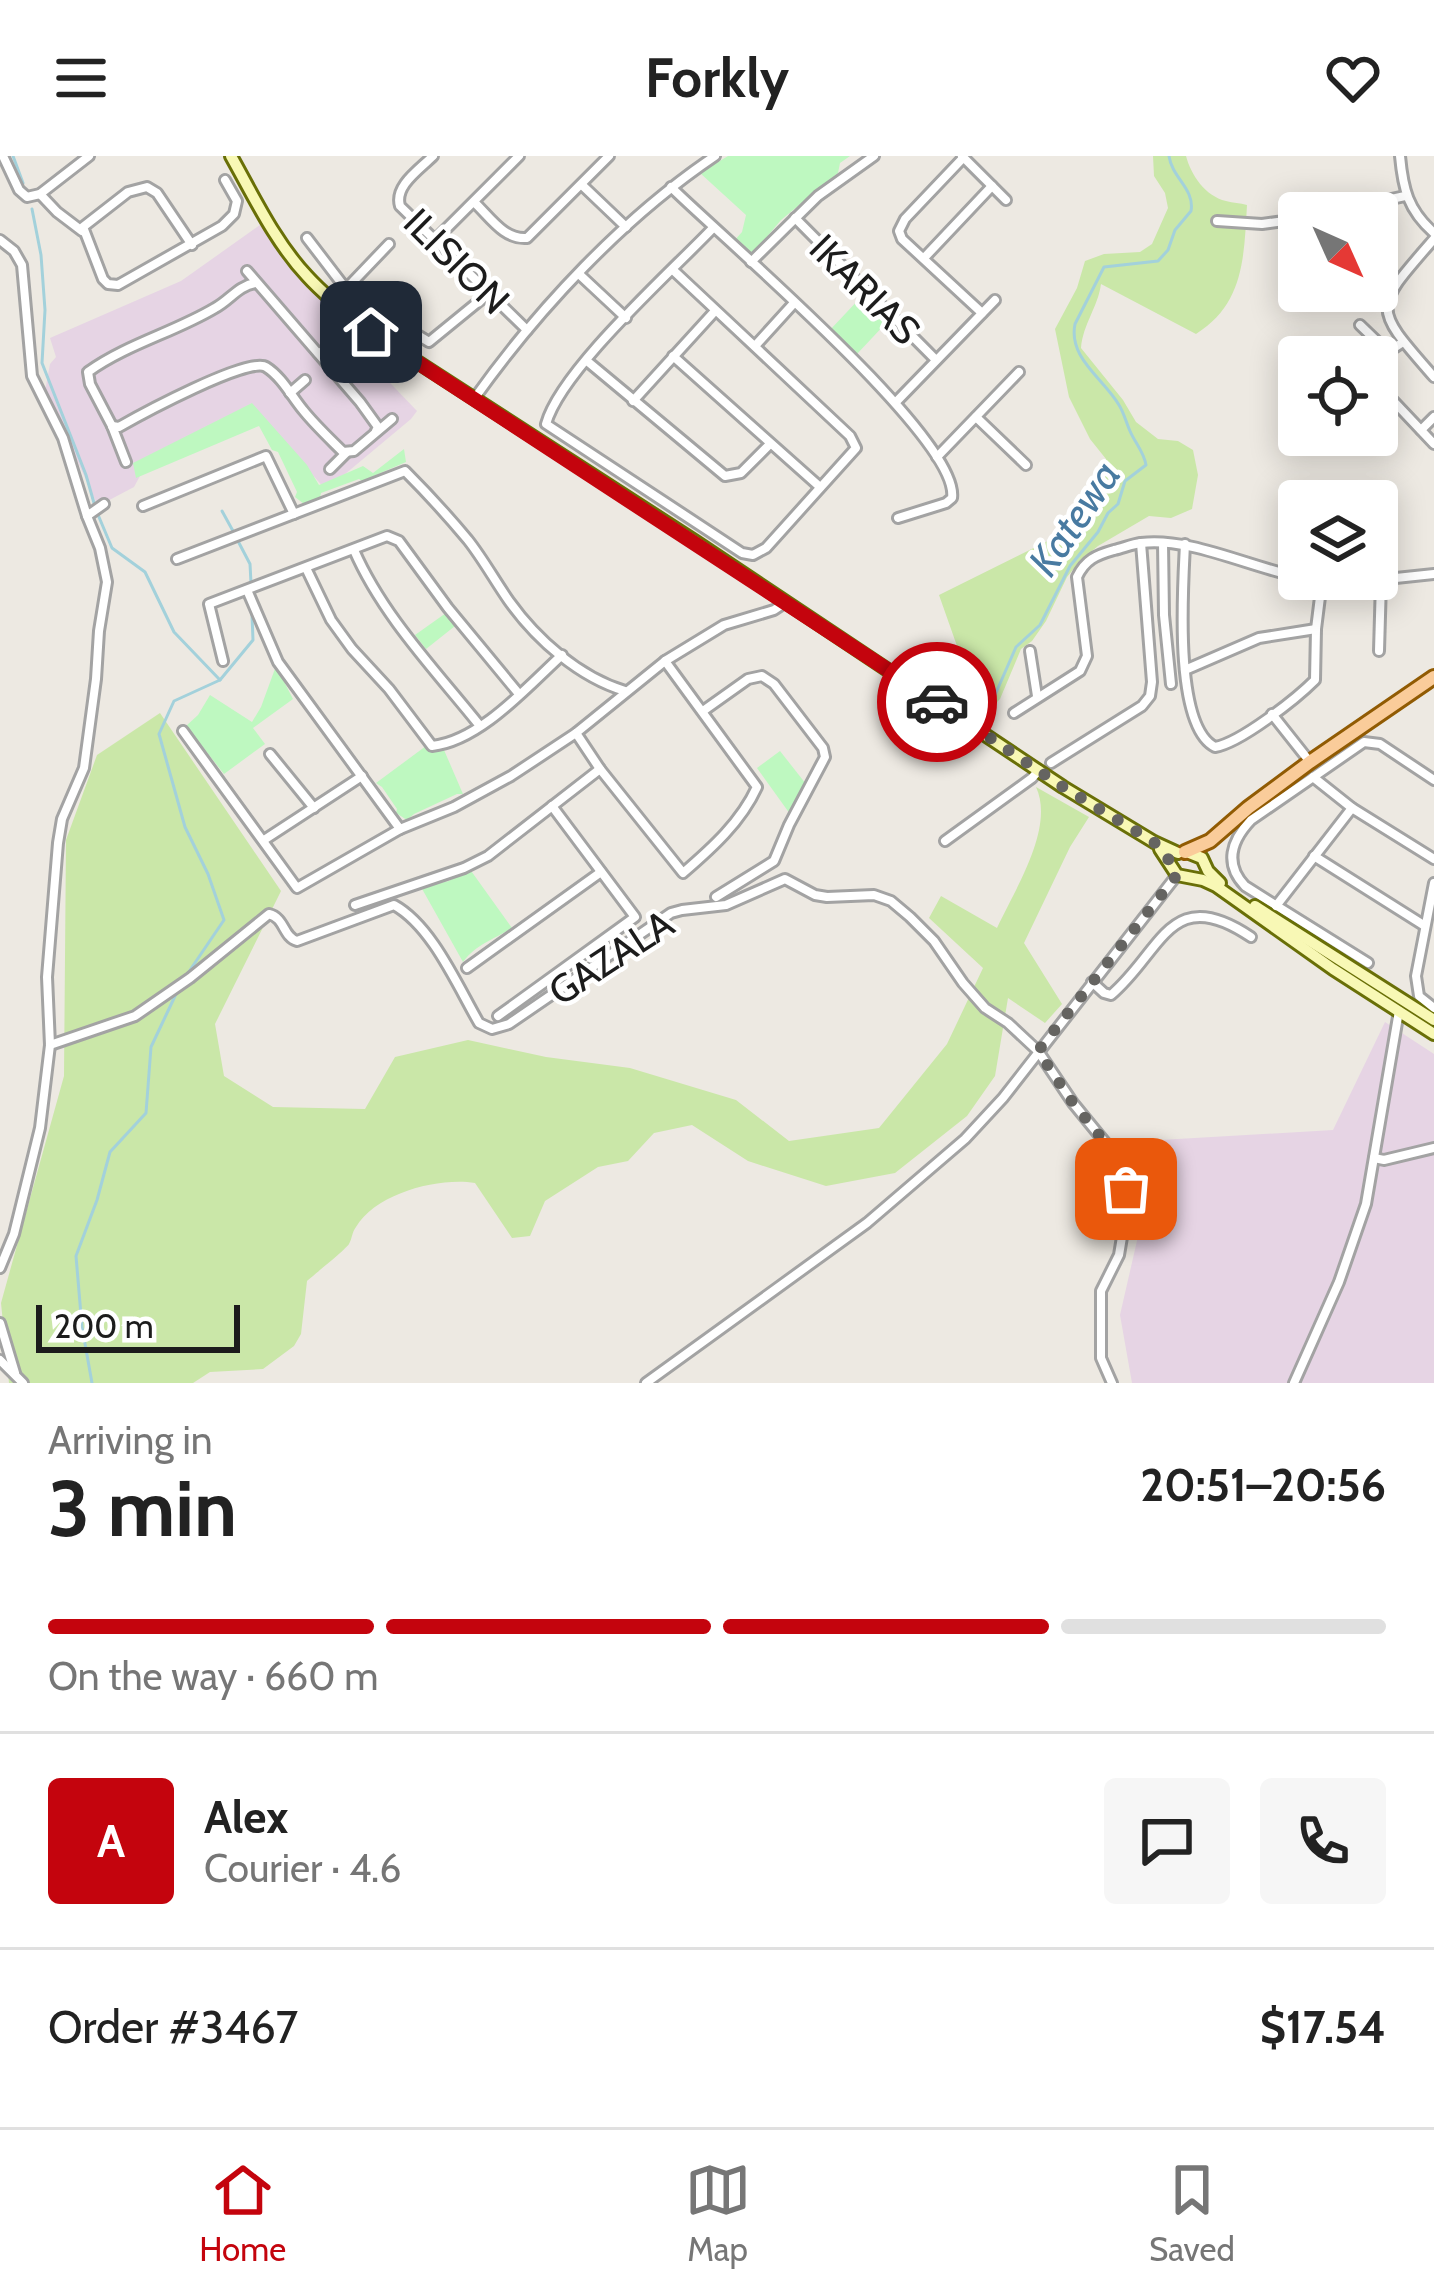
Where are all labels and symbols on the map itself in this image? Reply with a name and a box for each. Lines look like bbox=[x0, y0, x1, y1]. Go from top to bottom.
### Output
north arrow bbox=[1278, 192, 1398, 312]
street label: ILISION bbox=[394, 198, 520, 324]
street label: IKARIAS bbox=[800, 224, 930, 354]
pin bbox=[320, 281, 422, 383]
water label: Katewa bbox=[1017, 451, 1131, 585]
courier bbox=[877, 642, 997, 762]
street label: GAZALA bbox=[540, 899, 682, 1015]
pin bbox=[1075, 1138, 1177, 1240]
scale bar bbox=[36, 1299, 240, 1352]

